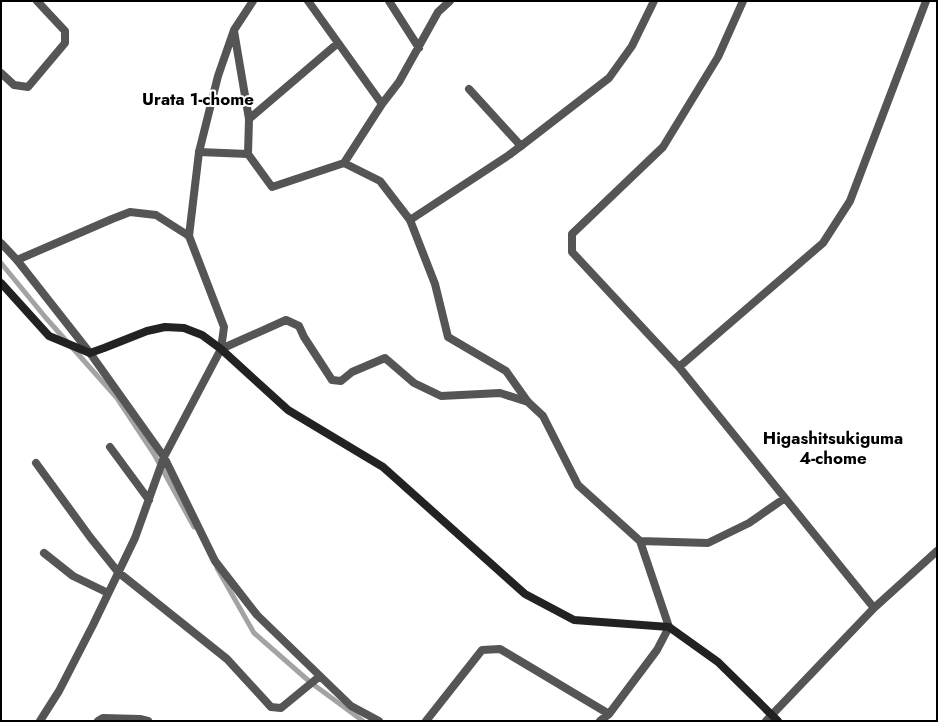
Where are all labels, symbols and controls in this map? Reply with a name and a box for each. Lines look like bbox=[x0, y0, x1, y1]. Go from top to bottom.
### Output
district label: Urata 1-chome bbox=[142, 87, 254, 111]
district label: Higashitsukiguma 4-chome bbox=[763, 426, 903, 470]

